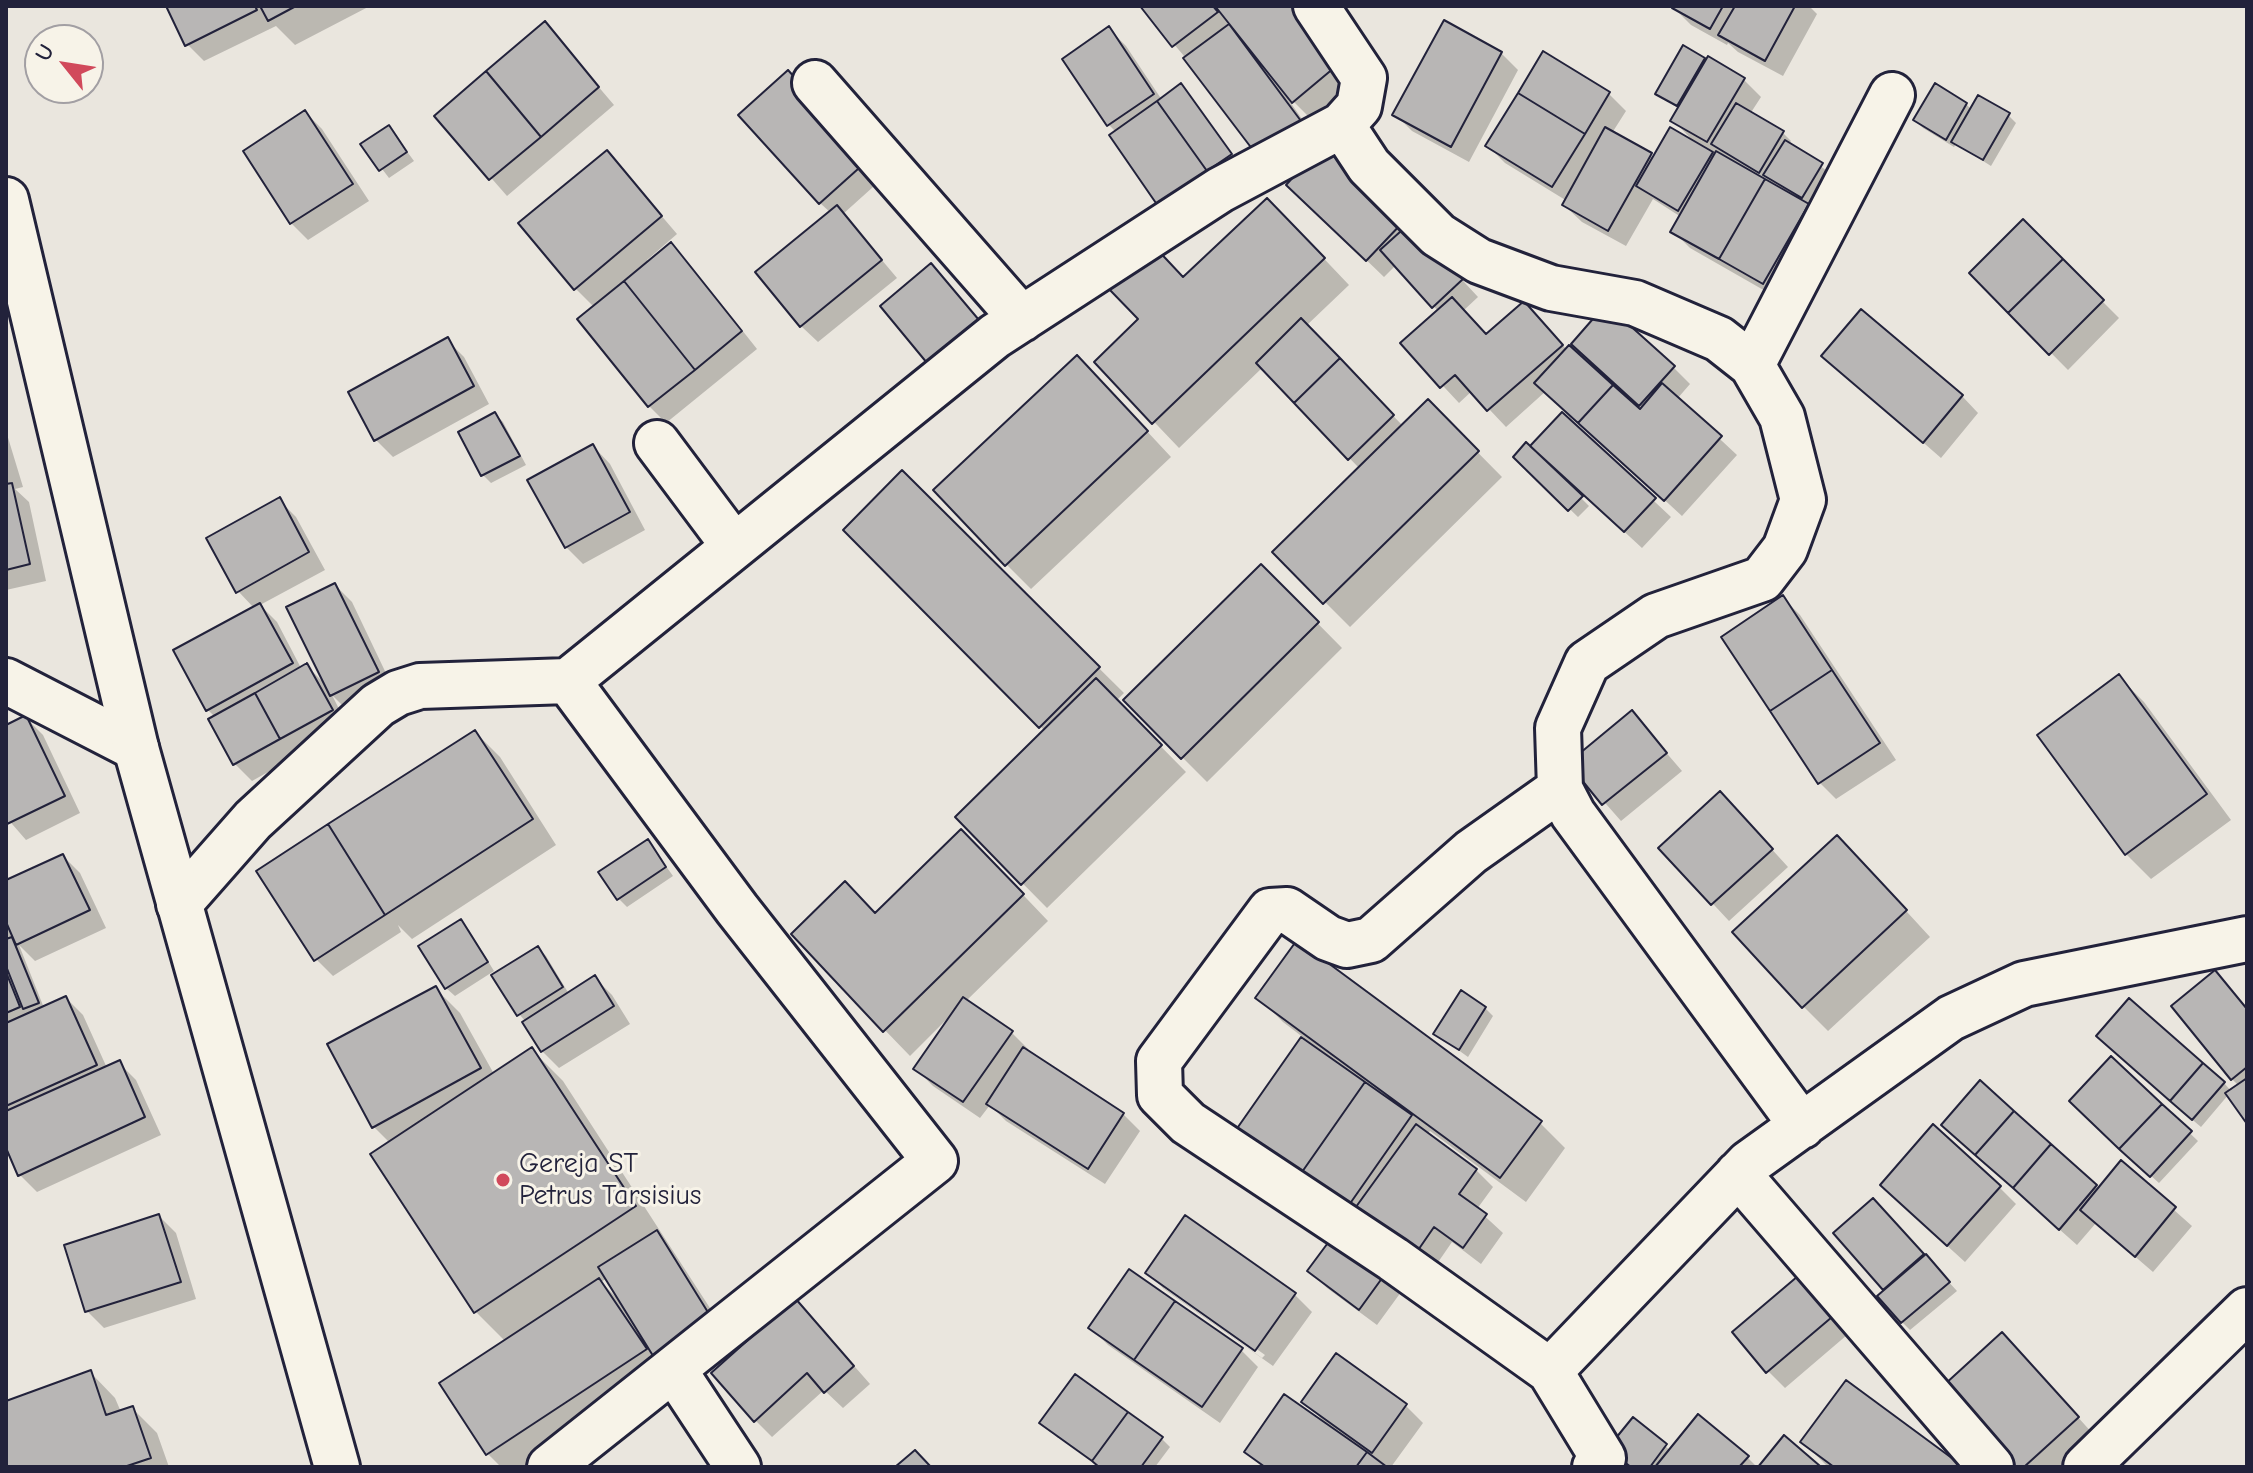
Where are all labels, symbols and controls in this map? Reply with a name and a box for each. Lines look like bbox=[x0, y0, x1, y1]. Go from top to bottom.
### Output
north arrow bbox=[24, 24, 104, 104]
text: U bbox=[30, 40, 60, 66]
place label: Gereja ST Petrus Tarsisius bbox=[519, 1147, 702, 1213]
marker: Gereja ST Petrus Tarsisius bbox=[494, 1171, 512, 1189]

